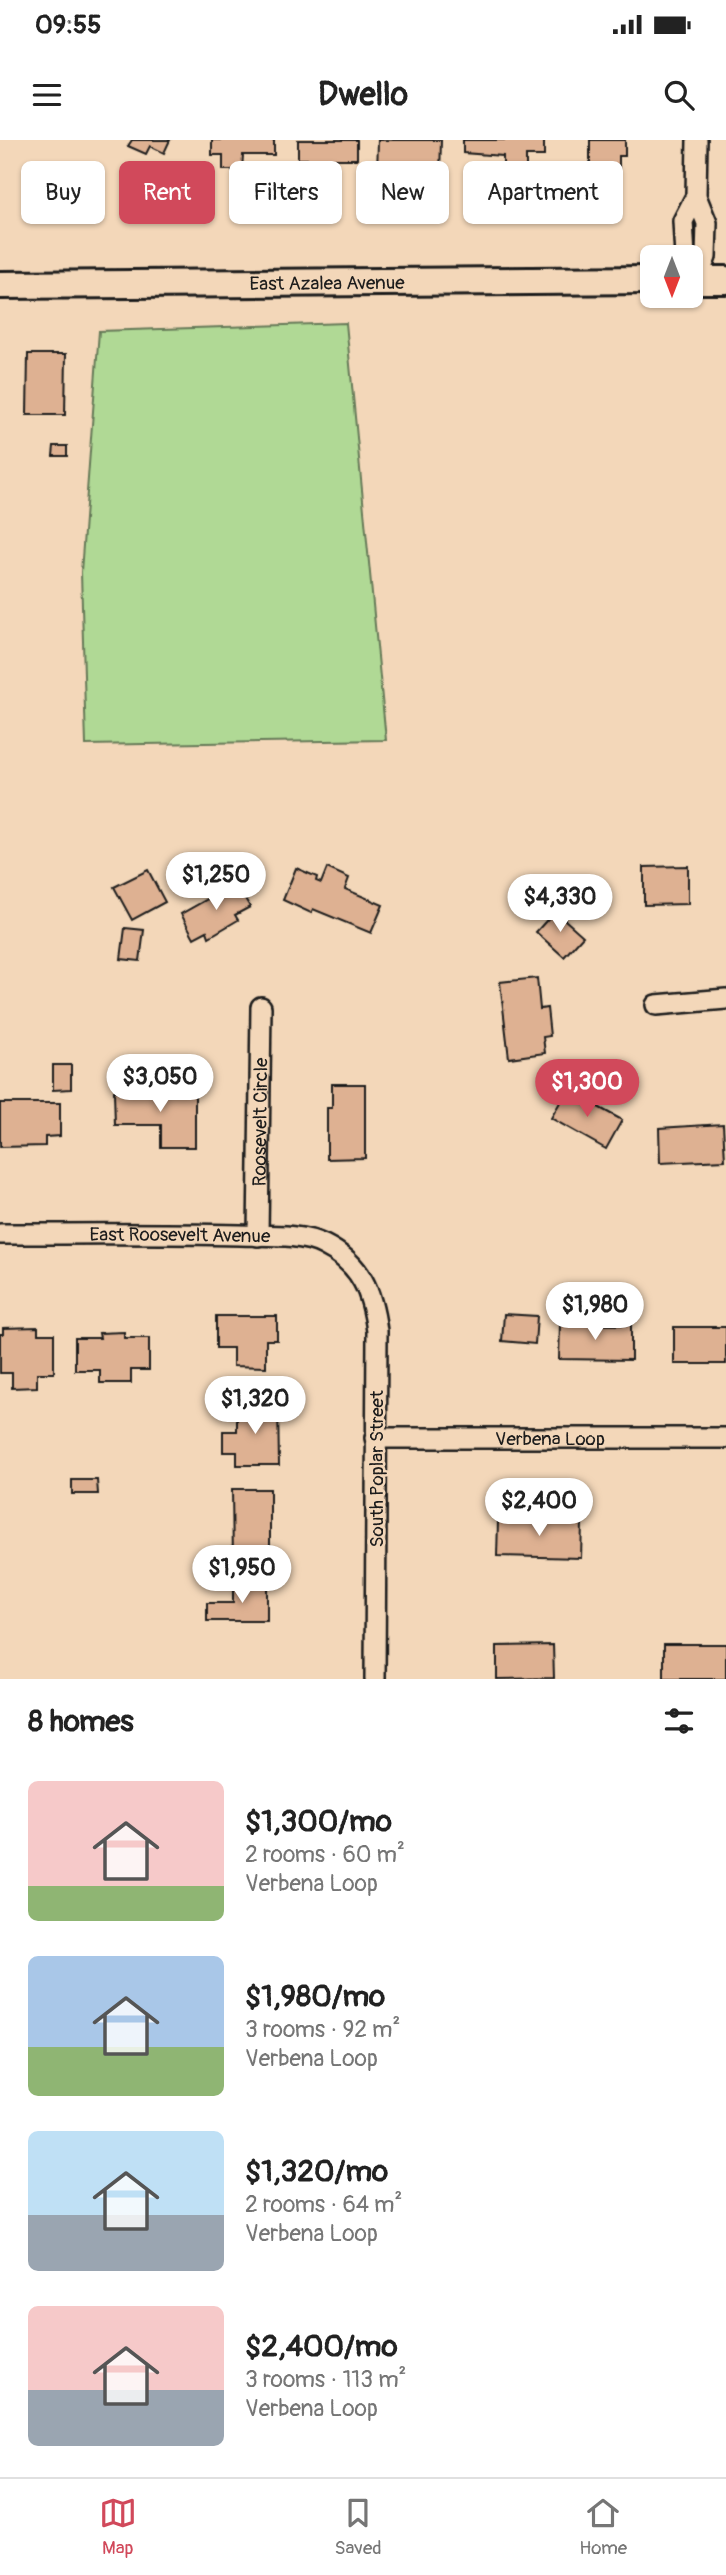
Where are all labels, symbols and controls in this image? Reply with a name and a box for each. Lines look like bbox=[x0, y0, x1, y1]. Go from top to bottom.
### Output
text: 09:55 bbox=[35, 9, 101, 41]
text: Dwello bbox=[318, 75, 408, 115]
icon: menu bbox=[28, 76, 66, 114]
icon: search bbox=[660, 76, 698, 114]
chip: Buy bbox=[21, 161, 105, 224]
chip: Rent bbox=[119, 161, 215, 224]
chip: Filters bbox=[229, 161, 342, 224]
chip: New bbox=[356, 161, 449, 224]
chip: Apartment bbox=[463, 161, 623, 224]
north arrow bbox=[640, 245, 704, 308]
map controls bbox=[640, 245, 703, 308]
street label: East Azalea Avenue bbox=[249, 271, 405, 296]
pin: $1,250 bbox=[159, 852, 273, 912]
text: $1,250 bbox=[182, 860, 250, 889]
pin: $4,330 bbox=[503, 874, 617, 934]
text: $4,330 bbox=[523, 882, 597, 911]
pin: $3,050 bbox=[103, 1054, 217, 1114]
street label: Roosevelt Circle bbox=[248, 1057, 273, 1187]
pin: $1,300 bbox=[530, 1060, 644, 1119]
text: $3,050 bbox=[122, 1062, 198, 1091]
text: $1,300 bbox=[551, 1067, 623, 1096]
street label: East Roosevelt Avenue bbox=[89, 1223, 271, 1248]
pin: $1,980 bbox=[538, 1282, 652, 1342]
text: $1,980 bbox=[562, 1290, 628, 1319]
pin: $1,320 bbox=[198, 1376, 312, 1436]
text: $1,320 bbox=[221, 1384, 289, 1413]
street label: South Poplar Street bbox=[365, 1390, 389, 1548]
street label: Verbena Loop bbox=[495, 1427, 605, 1451]
pin: $2,400 bbox=[482, 1478, 596, 1538]
text: $2,400 bbox=[501, 1486, 577, 1515]
pin: $1,950 bbox=[185, 1546, 299, 1605]
text: $1,950 bbox=[208, 1553, 276, 1582]
icon: filters bbox=[660, 1702, 698, 1740]
text: 8 homes bbox=[28, 1703, 134, 1740]
text: $1,300/mo bbox=[245, 1803, 392, 1840]
icon: home bbox=[84, 1809, 168, 1893]
text: 2 rooms · 60 m² bbox=[245, 1840, 405, 1869]
text: Verbena Loop bbox=[245, 1869, 378, 1898]
text: $1,980/mo bbox=[245, 1978, 385, 2015]
icon: home bbox=[84, 1984, 168, 2068]
text: 3 rooms · 92 m² bbox=[245, 2015, 400, 2044]
text: Verbena Loop bbox=[245, 2044, 378, 2073]
text: $1,320/mo bbox=[245, 2153, 388, 2190]
icon: home bbox=[84, 2159, 168, 2243]
text: 2 rooms · 64 m² bbox=[245, 2190, 402, 2219]
text: Verbena Loop bbox=[245, 2219, 378, 2248]
text: $2,400/mo bbox=[245, 2328, 398, 2365]
icon: home bbox=[84, 2334, 168, 2418]
text: 3 rooms · 113 m² bbox=[245, 2365, 406, 2394]
text: Verbena Loop bbox=[245, 2394, 378, 2423]
tab: Map bbox=[99, 2494, 137, 2560]
tab: Saved bbox=[334, 2494, 382, 2560]
tab: Home bbox=[579, 2494, 627, 2560]

